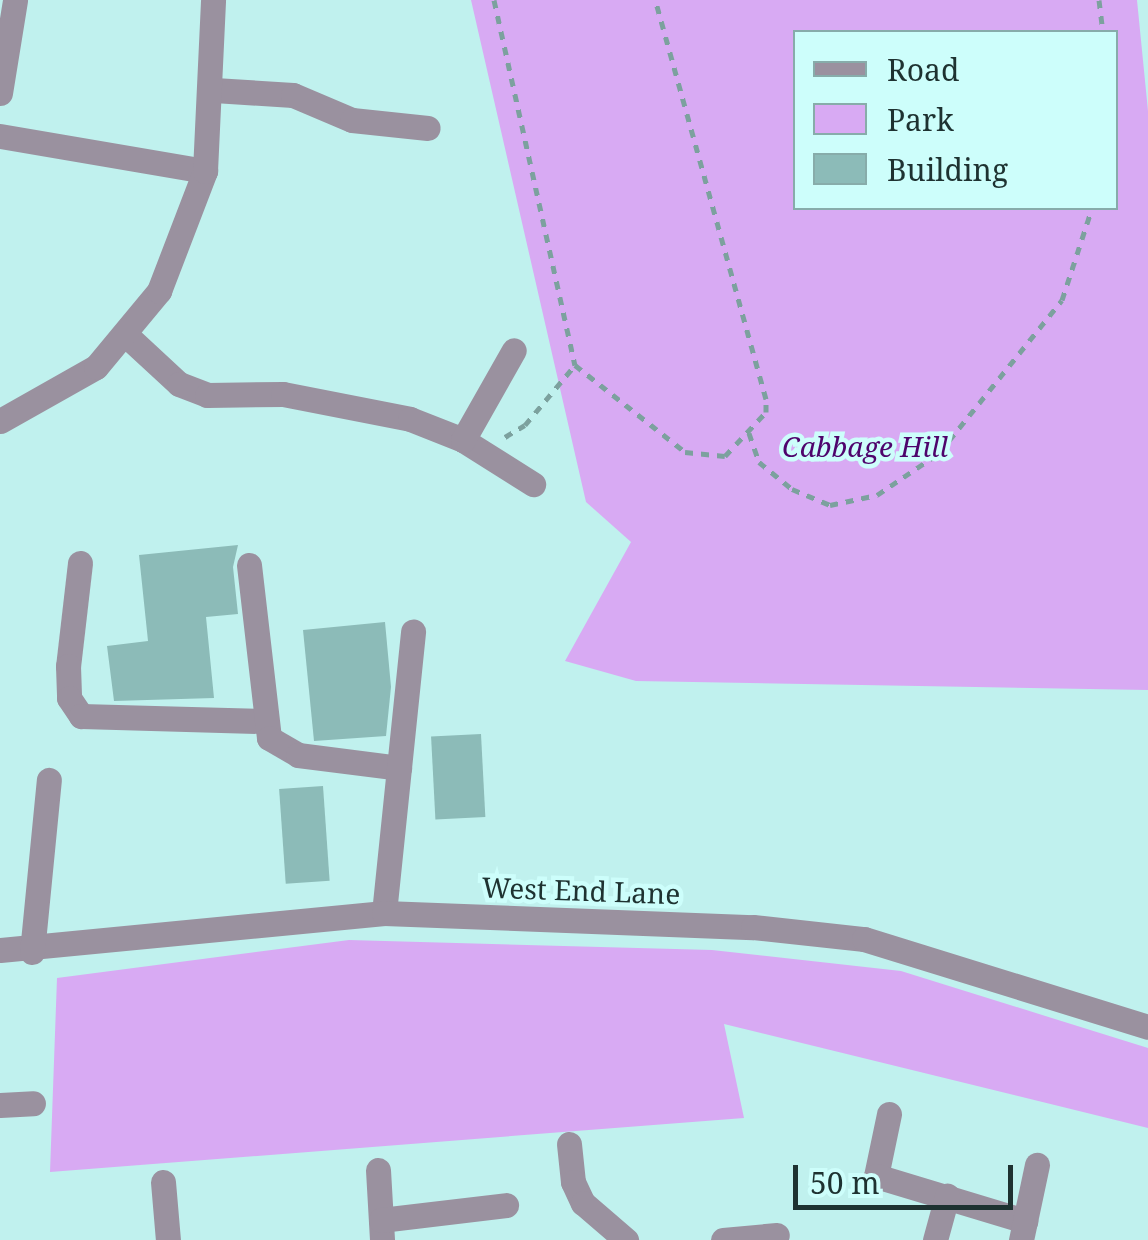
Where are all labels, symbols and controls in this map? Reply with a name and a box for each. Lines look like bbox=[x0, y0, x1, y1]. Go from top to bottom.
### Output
legend bbox=[793, 30, 1118, 210]
text: Road bbox=[887, 49, 959, 90]
text: Park bbox=[887, 99, 954, 140]
text: Building bbox=[887, 149, 1008, 190]
park label: Cabbage Hill bbox=[782, 429, 948, 463]
street label: West End Lane bbox=[481, 870, 681, 910]
scale bar bbox=[798, 1145, 1018, 1207]
text: 50 m bbox=[810, 1162, 880, 1203]

